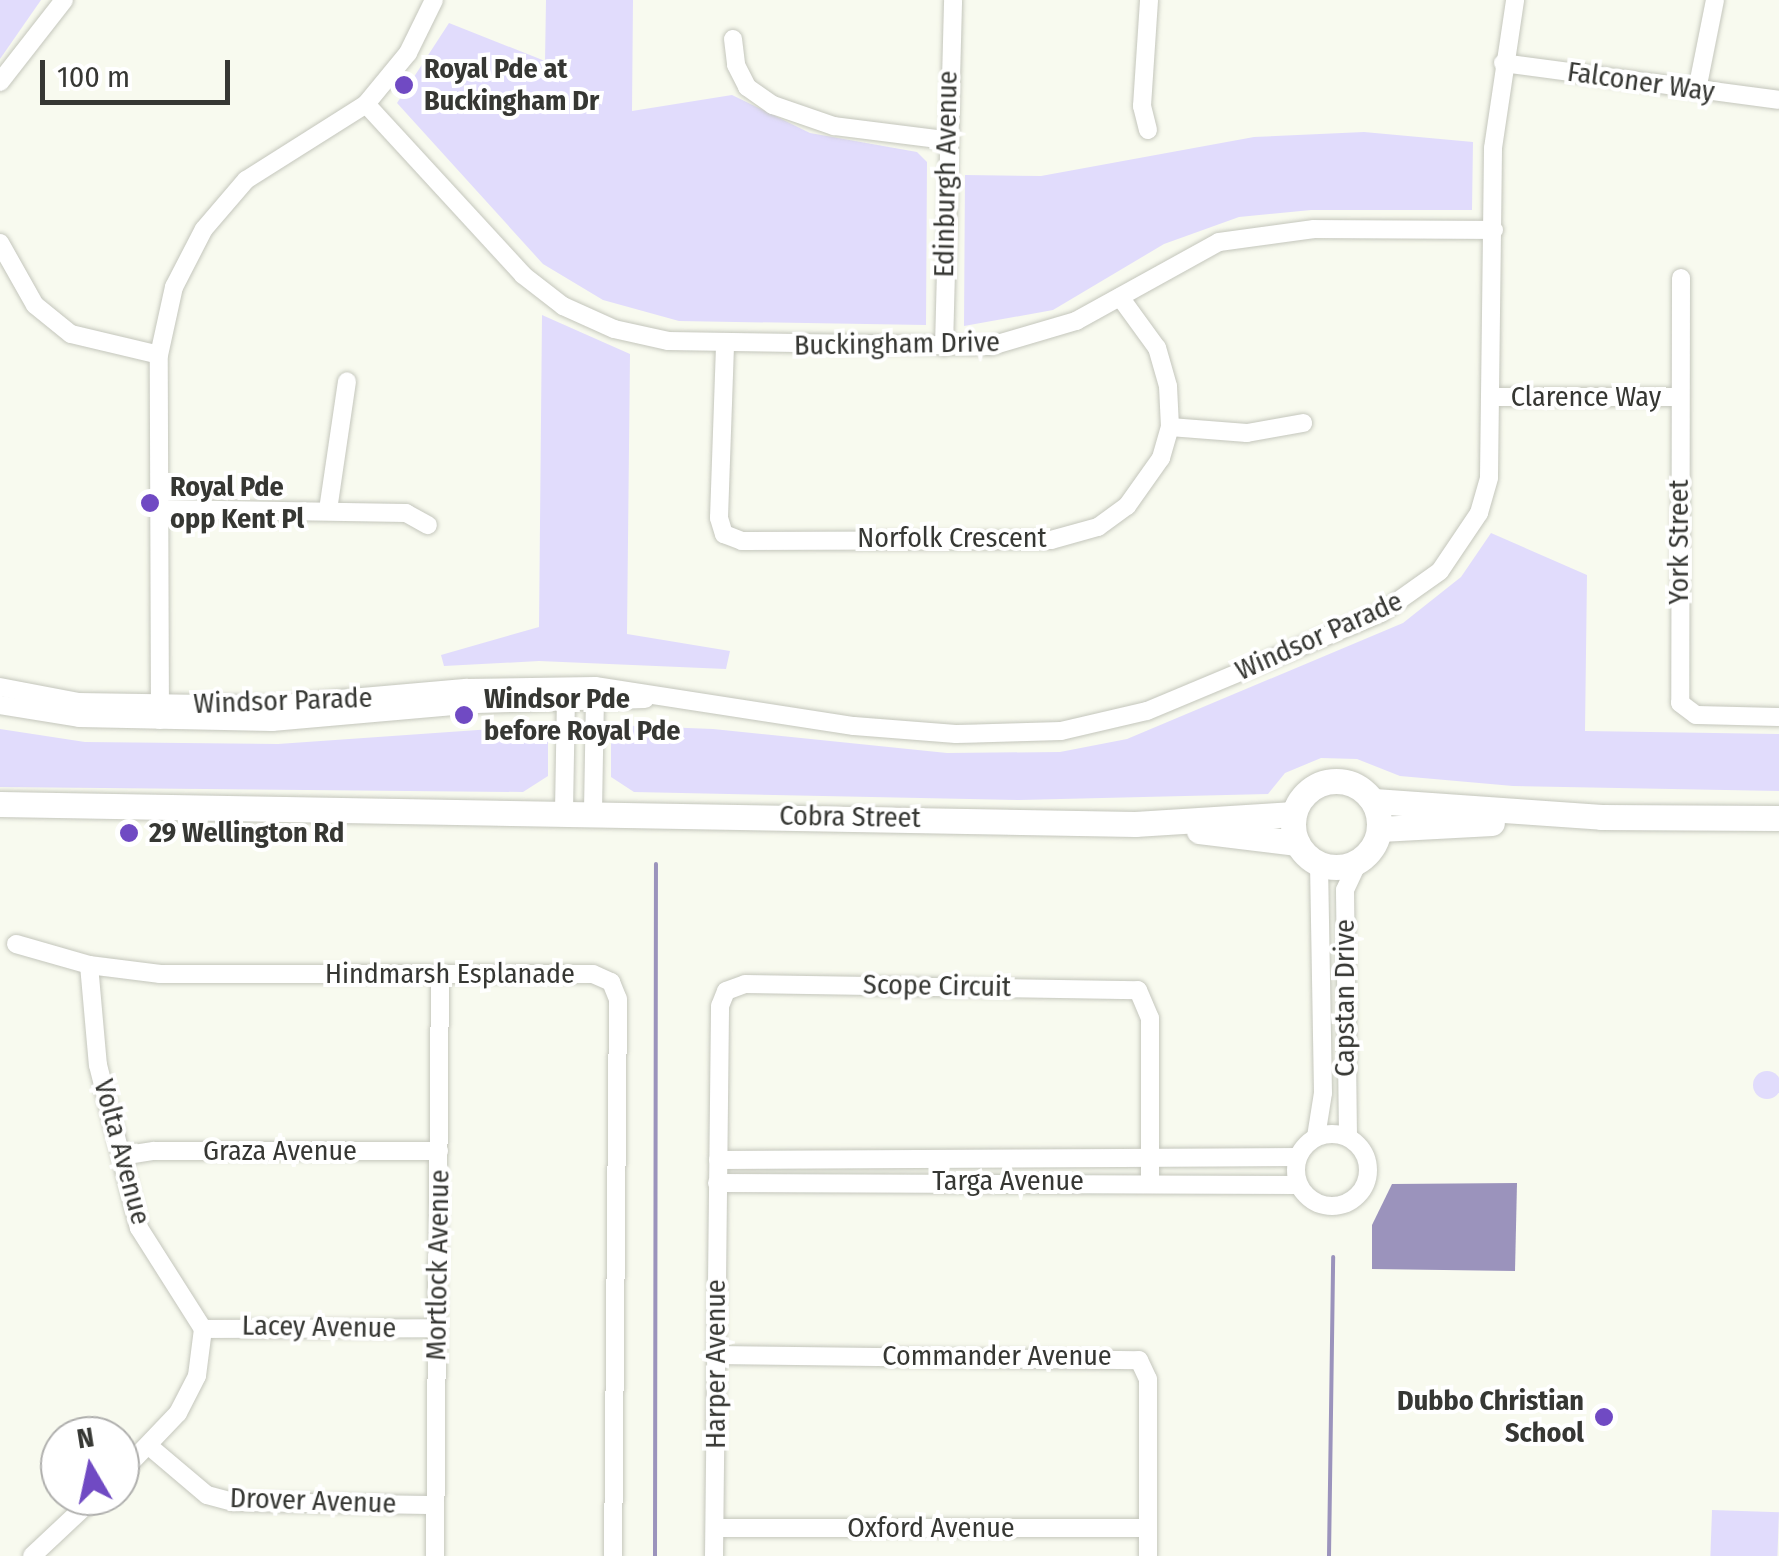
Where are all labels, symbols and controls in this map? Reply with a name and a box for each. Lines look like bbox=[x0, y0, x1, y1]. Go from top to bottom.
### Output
scale bar bbox=[45, 40, 235, 102]
place label: Royal Pde at Buckingham Dr bbox=[424, 52, 599, 118]
street label: Falconer Way bbox=[1565, 55, 1717, 109]
text: 100 m bbox=[57, 59, 130, 95]
street label: Edinburgh Avenue bbox=[927, 70, 965, 278]
marker: Royal Pde at Buckingham Dr bbox=[393, 74, 415, 96]
street label: Buckingham Drive bbox=[794, 325, 1000, 363]
street label: Clarence Way bbox=[1511, 380, 1661, 414]
place label: Royal Pde opp Kent Pl bbox=[170, 470, 304, 536]
street label: York Street bbox=[1662, 479, 1696, 605]
marker: Royal Pde opp Kent Pl bbox=[139, 492, 161, 514]
street label: Norfolk Crescent bbox=[857, 521, 1047, 555]
street label: Windsor Parade bbox=[1230, 584, 1408, 688]
street label: Windsor Parade bbox=[193, 681, 373, 721]
place label: Windsor Pde before Royal Pde bbox=[484, 682, 681, 748]
marker: Windsor Pde before Royal Pde bbox=[453, 704, 475, 726]
street label: Cobra Street bbox=[779, 799, 921, 835]
place label: 29 Wellington Rd bbox=[149, 816, 344, 850]
marker: 29 Wellington Rd bbox=[118, 822, 140, 844]
street label: Capstan Drive bbox=[1328, 919, 1362, 1077]
street label: Hindmarsh Esplanade bbox=[325, 957, 575, 991]
street label: Scope Circuit bbox=[863, 968, 1011, 1004]
street label: Volta Avenue bbox=[86, 1076, 158, 1228]
street label: Graza Avenue bbox=[203, 1134, 357, 1168]
street label: Targa Avenue bbox=[932, 1164, 1084, 1198]
street label: Mortlock Avenue bbox=[420, 1169, 456, 1361]
street label: Harper Avenue bbox=[699, 1279, 733, 1449]
street label: Lacey Avenue bbox=[242, 1309, 396, 1345]
street label: Commander Avenue bbox=[882, 1339, 1112, 1373]
place label: Dubbo Christian School bbox=[1397, 1384, 1584, 1450]
marker: Dubbo Christian School bbox=[1593, 1406, 1615, 1428]
north arrow bbox=[40, 1416, 140, 1516]
text: N bbox=[75, 1420, 96, 1455]
street label: Drover Avenue bbox=[229, 1481, 397, 1521]
street label: Oxford Avenue bbox=[847, 1511, 1015, 1545]

